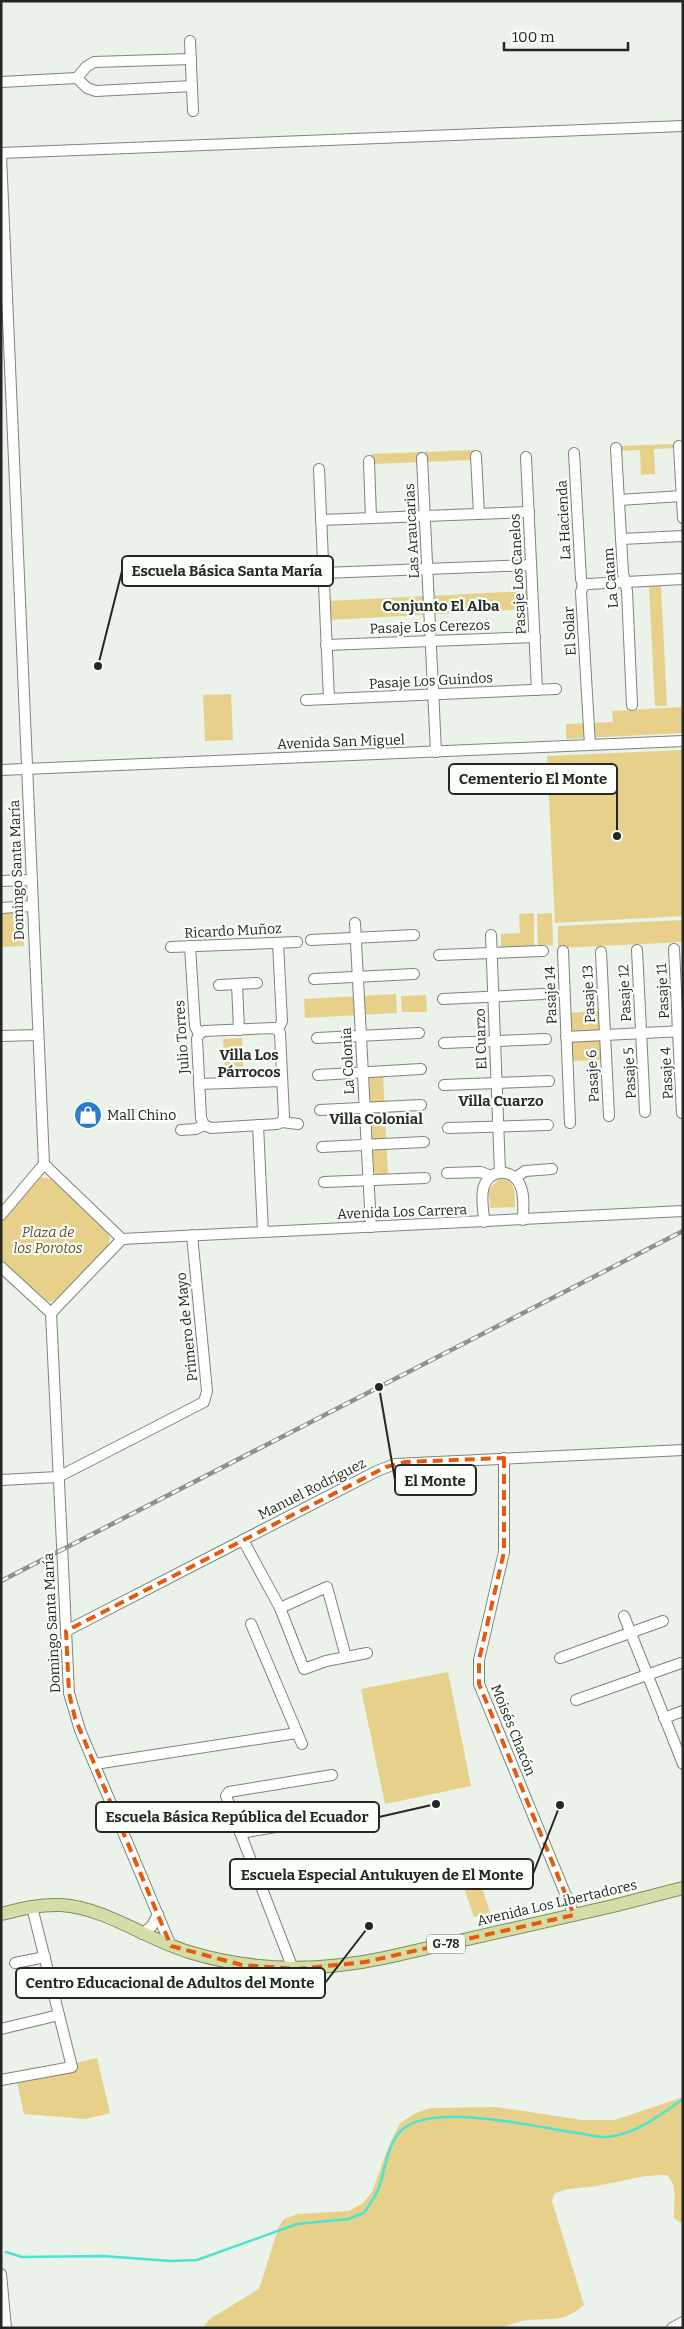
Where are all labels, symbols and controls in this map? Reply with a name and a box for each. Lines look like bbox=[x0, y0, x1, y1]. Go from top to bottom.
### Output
scale bar bbox=[504, 20, 628, 52]
text: 100 m bbox=[512, 28, 555, 46]
street label: La Hacienda bbox=[553, 479, 575, 560]
street label: Las Araucarias bbox=[401, 483, 423, 579]
street label: Pasaje Los Canelos bbox=[506, 513, 530, 635]
street label: La Catam bbox=[600, 547, 622, 609]
callout: Escuela Básica Santa María bbox=[122, 556, 333, 586]
text: Escuela Básica Santa María bbox=[132, 562, 323, 580]
district label: Conjunto El Alba bbox=[382, 597, 500, 615]
street label: El Solar bbox=[560, 606, 580, 656]
street label: Pasaje Los Cerezos bbox=[369, 616, 491, 638]
street label: Pasaje Los Guindos bbox=[369, 669, 493, 693]
street label: Avenida San Miguel bbox=[277, 731, 405, 753]
callout: Cementerio El Monte bbox=[449, 764, 617, 794]
text: Cementerio El Monte bbox=[459, 770, 607, 788]
street label: Domingo Santa María bbox=[6, 799, 28, 940]
street label: Ricardo Muñoz bbox=[184, 920, 282, 942]
street label: Pasaje 11 bbox=[653, 962, 673, 1019]
street label: Pasaje 12 bbox=[615, 964, 635, 1022]
street label: Pasaje 13 bbox=[579, 965, 599, 1023]
street label: Pasaje 14 bbox=[541, 966, 561, 1024]
street label: Julio Torres bbox=[171, 1000, 193, 1075]
street label: El Cuarzo bbox=[471, 1008, 491, 1070]
street label: La Colonia bbox=[338, 1027, 358, 1095]
district label: Villa Los Párrocos bbox=[217, 1046, 281, 1081]
street label: Pasaje 4 bbox=[657, 1046, 677, 1100]
street label: Pasaje 5 bbox=[620, 1047, 640, 1099]
street label: Pasaje 6 bbox=[583, 1049, 603, 1103]
district label: Villa Cuarzo bbox=[458, 1092, 544, 1110]
shop icon: Mall Chino bbox=[73, 1100, 103, 1130]
place label: Mall Chino bbox=[107, 1107, 176, 1124]
district label: Villa Colonial bbox=[329, 1110, 423, 1128]
street label: Avenida Los Carrera bbox=[337, 1201, 468, 1223]
park label: Plaza de los Porotos bbox=[13, 1224, 83, 1257]
street label: Primero de Mayo bbox=[173, 1272, 201, 1382]
street label: Manuel Rodríguez bbox=[255, 1454, 369, 1523]
callout: El Monte bbox=[395, 1465, 476, 1495]
text: El Monte bbox=[404, 1472, 466, 1490]
street label: Domingo Santa María bbox=[40, 1552, 64, 1694]
street label: Moisés Chacón bbox=[487, 1682, 539, 1778]
callout: Escuela Básica República del Ecuador bbox=[96, 1802, 379, 1832]
text: Escuela Básica República del Ecuador bbox=[105, 1808, 369, 1826]
callout: Escuela Especial Antukuyen de El Monte bbox=[230, 1859, 533, 1889]
text: Escuela Especial Antukuyen de El Monte bbox=[241, 1866, 523, 1884]
street label: Avenida Los Libertadores bbox=[475, 1876, 639, 1930]
road number: G-78 bbox=[427, 1935, 465, 1954]
callout: Centro Educacional de Adultos del Monte bbox=[16, 1968, 325, 1998]
text: Centro Educacional de Adultos del Monte bbox=[26, 1974, 314, 1992]

